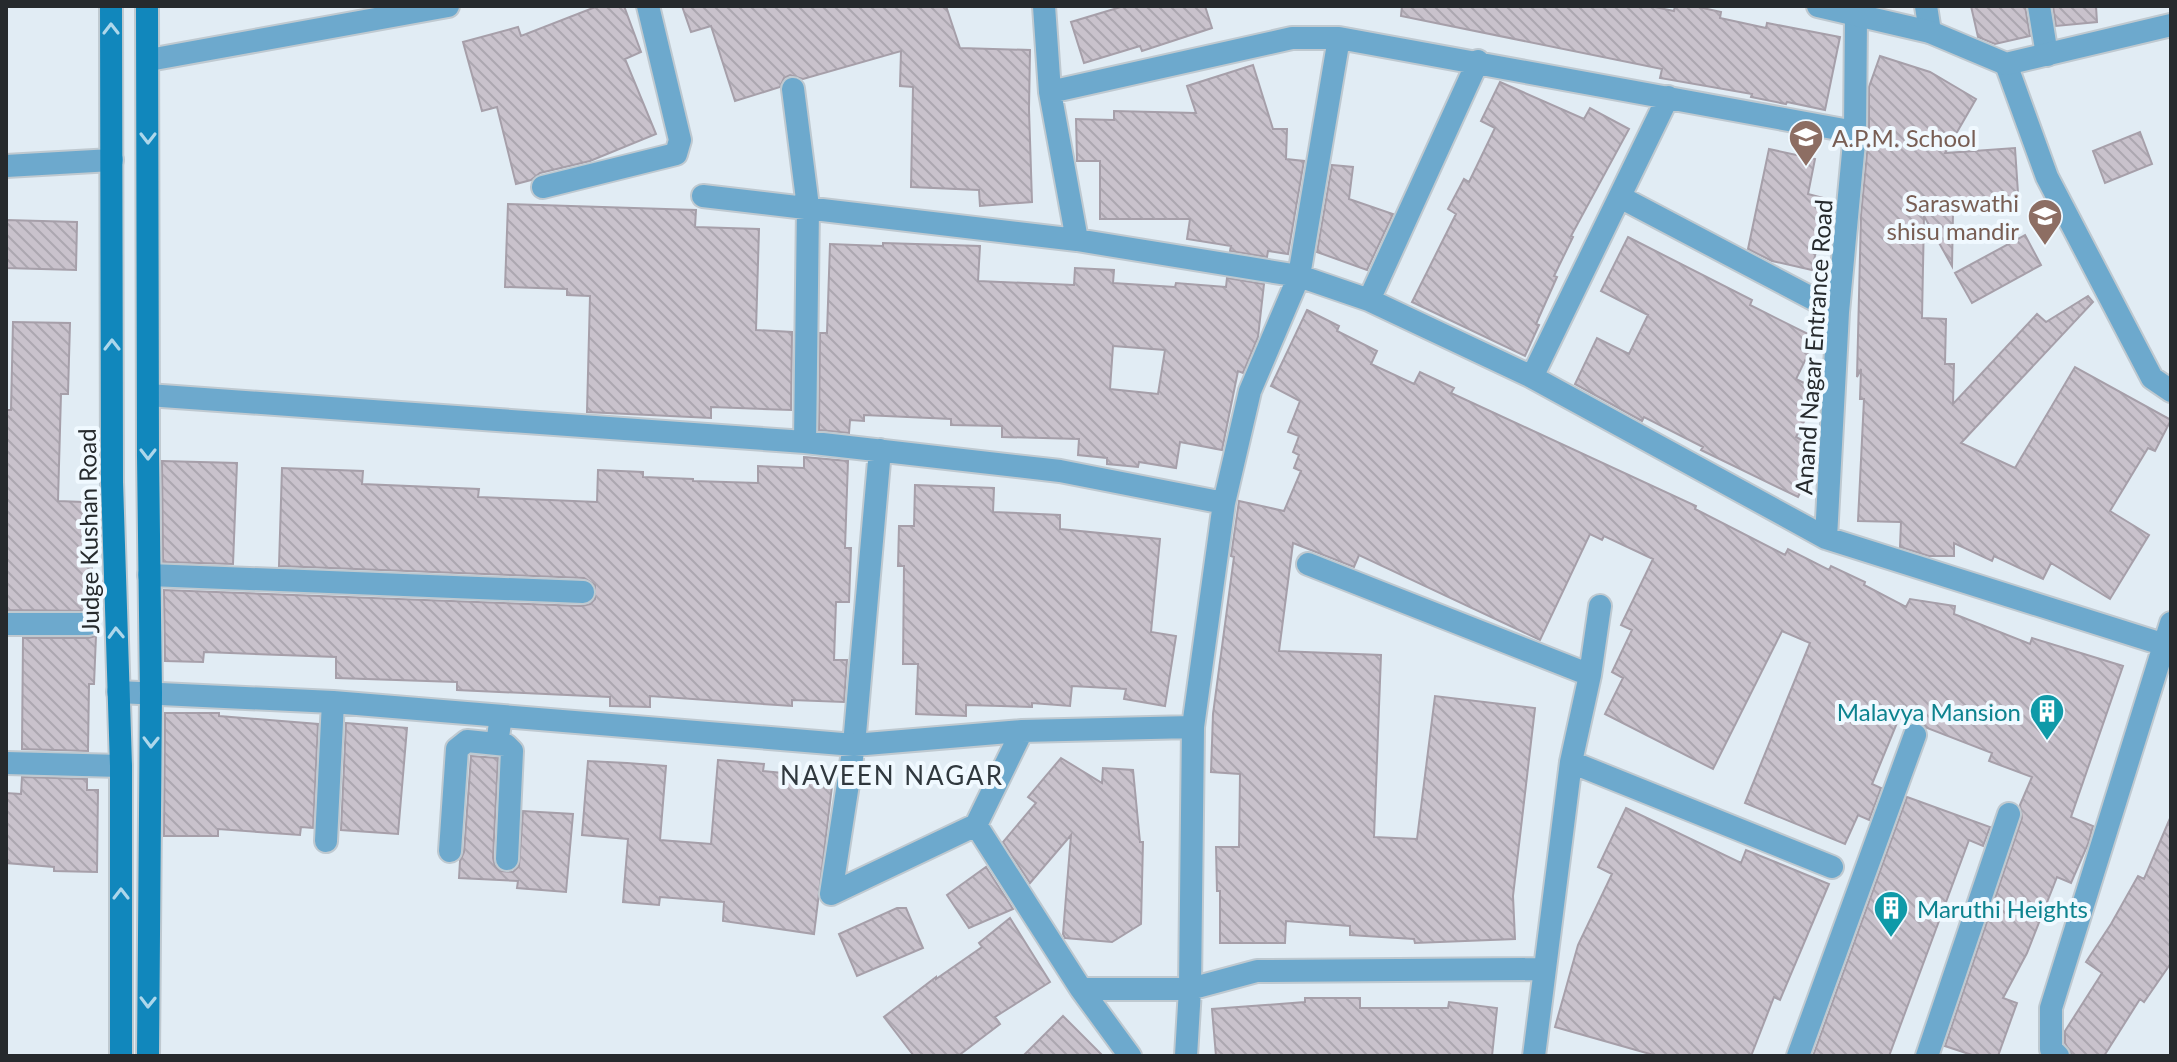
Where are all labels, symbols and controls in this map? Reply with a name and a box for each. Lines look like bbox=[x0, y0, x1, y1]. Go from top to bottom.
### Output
one-way arrow bbox=[102, 22, 120, 35]
school or university icon: A.P.M. School bbox=[1787, 118, 1825, 168]
place label: A.P.M. School bbox=[1832, 123, 1976, 152]
one-way arrow bbox=[139, 132, 157, 145]
place label: Saraswathi shisu mandir bbox=[1887, 188, 2019, 245]
school or university icon: Saraswathi shisu mandir bbox=[2026, 197, 2064, 247]
street label: Anand Nagar Entrance Road bbox=[1788, 199, 1838, 495]
one-way arrow bbox=[103, 338, 121, 351]
street label: Judge Kushan Road bbox=[72, 428, 104, 634]
one-way arrow bbox=[139, 448, 157, 461]
one-way arrow bbox=[107, 626, 124, 639]
building icon: Malavya Mansion bbox=[2028, 692, 2066, 742]
place label: Malavya Mansion bbox=[1837, 697, 2021, 726]
one-way arrow bbox=[142, 736, 160, 749]
district label: NAVEEN NAGAR bbox=[780, 759, 1004, 791]
one-way arrow bbox=[112, 887, 130, 900]
building icon: Maruthi Heights bbox=[1872, 889, 1910, 939]
place label: Maruthi Heights bbox=[1917, 894, 2088, 923]
one-way arrow bbox=[140, 996, 157, 1009]

